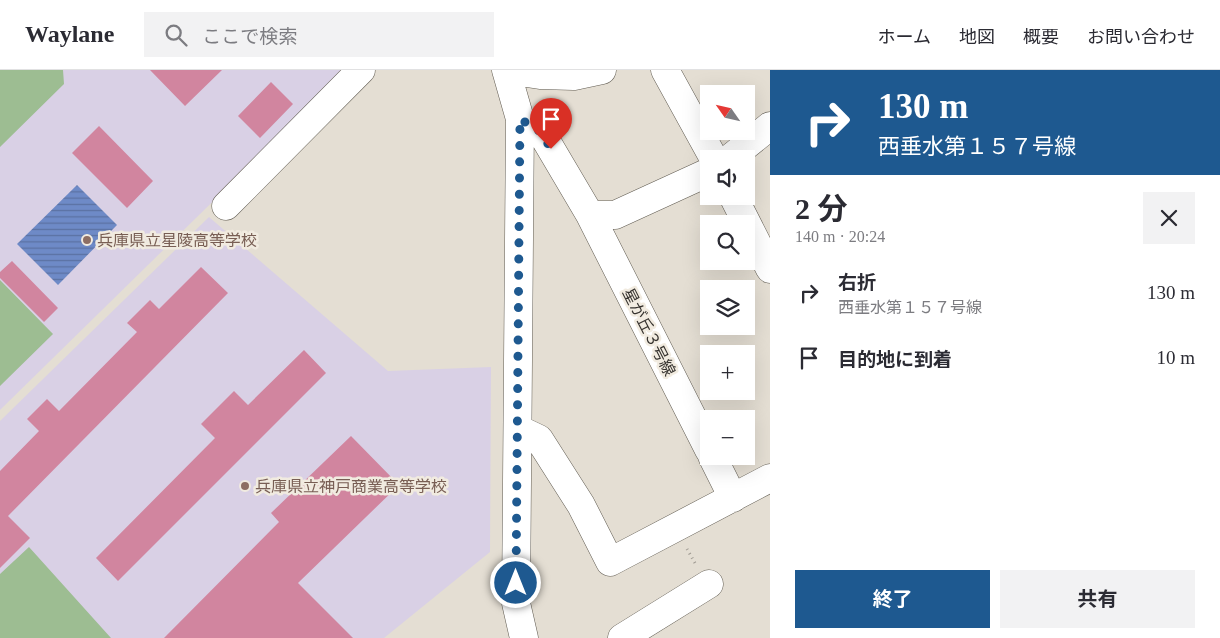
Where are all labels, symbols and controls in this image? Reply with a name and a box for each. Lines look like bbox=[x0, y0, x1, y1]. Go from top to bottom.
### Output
search box bbox=[144, 12, 494, 57]
text: Waylane bbox=[25, 21, 114, 47]
icon: search bbox=[162, 21, 190, 49]
text: ここで検索 bbox=[202, 26, 297, 47]
text: ホーム bbox=[878, 27, 931, 47]
text: 地図 bbox=[959, 27, 995, 47]
text: 概要 bbox=[1023, 27, 1059, 47]
text: お問い合わせ bbox=[1087, 27, 1195, 47]
north arrow bbox=[700, 85, 755, 140]
map controls bbox=[700, 85, 755, 465]
text: 130 m bbox=[878, 87, 968, 126]
icon: right bbox=[795, 90, 860, 155]
pin bbox=[530, 98, 572, 149]
icon: arrive bbox=[537, 105, 565, 133]
text: 西垂水第１５７号線 bbox=[878, 134, 1076, 159]
button: sound bbox=[700, 150, 755, 205]
text: 2 分 bbox=[795, 192, 848, 225]
button: close bbox=[1143, 192, 1195, 244]
button: search bbox=[700, 215, 755, 270]
text: 140 m · 20:24 bbox=[795, 228, 885, 245]
place label: 兵庫県立星陵高等学校 bbox=[97, 232, 257, 249]
marker: 兵庫県立星陵高等学校 bbox=[81, 234, 93, 246]
text: 右折 bbox=[838, 272, 876, 293]
icon: right bbox=[795, 279, 823, 307]
button: layers bbox=[700, 280, 755, 335]
text: 130 m bbox=[1147, 282, 1195, 303]
street label: 星が丘３号線 bbox=[620, 285, 678, 379]
text: 西垂水第１５７号線 bbox=[838, 299, 982, 316]
icon: arrive bbox=[795, 344, 823, 372]
button: + bbox=[700, 345, 755, 400]
text: 10 m bbox=[1156, 347, 1195, 368]
text: 目的地に到着 bbox=[838, 349, 952, 370]
button: − bbox=[700, 410, 755, 465]
place label: 兵庫県立神戸商業高等学校 bbox=[255, 478, 447, 495]
marker: 兵庫県立神戸商業高等学校 bbox=[239, 480, 251, 492]
position arrow bbox=[489, 556, 541, 608]
button: 終了 bbox=[795, 570, 990, 628]
button: 共有 bbox=[1000, 570, 1195, 628]

